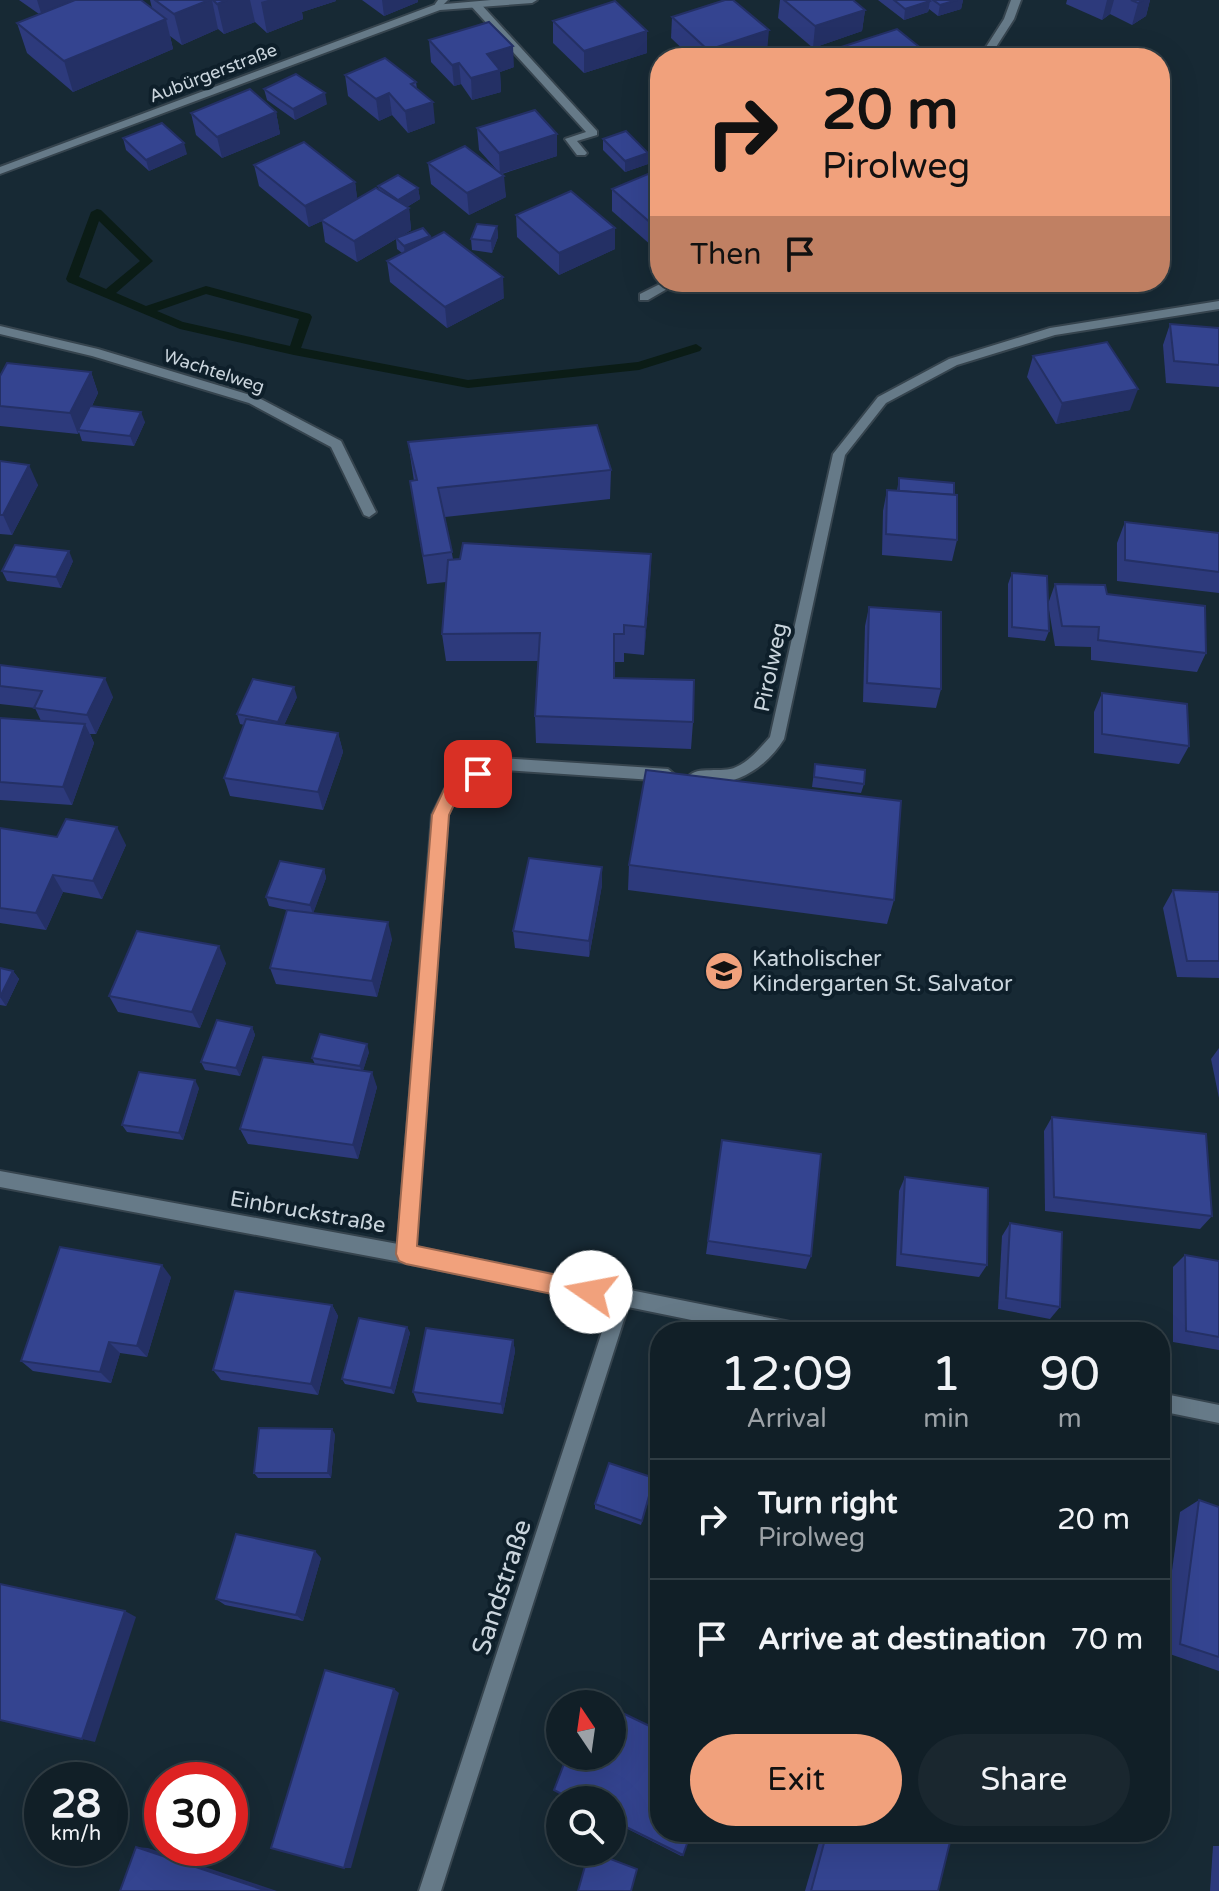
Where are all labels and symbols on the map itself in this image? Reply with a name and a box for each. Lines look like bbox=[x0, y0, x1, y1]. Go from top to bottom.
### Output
street label: Aubürgerstraße bbox=[146, 39, 280, 107]
street label: Wachtelweg bbox=[161, 344, 267, 398]
street label: Pirolweg bbox=[749, 620, 793, 714]
pin bbox=[444, 740, 512, 808]
place label: Katholischer Kindergarten St. Salvator bbox=[752, 946, 1013, 997]
school or university icon: Katholischer Kindergarten St. Salvator bbox=[703, 950, 745, 992]
street label: Einbruckstraße bbox=[228, 1185, 388, 1238]
position arrow bbox=[549, 1250, 633, 1334]
street label: Sandstraße bbox=[465, 1516, 538, 1659]
north arrow bbox=[546, 1690, 626, 1770]
speed limit sign: 30 bbox=[144, 1762, 248, 1866]

